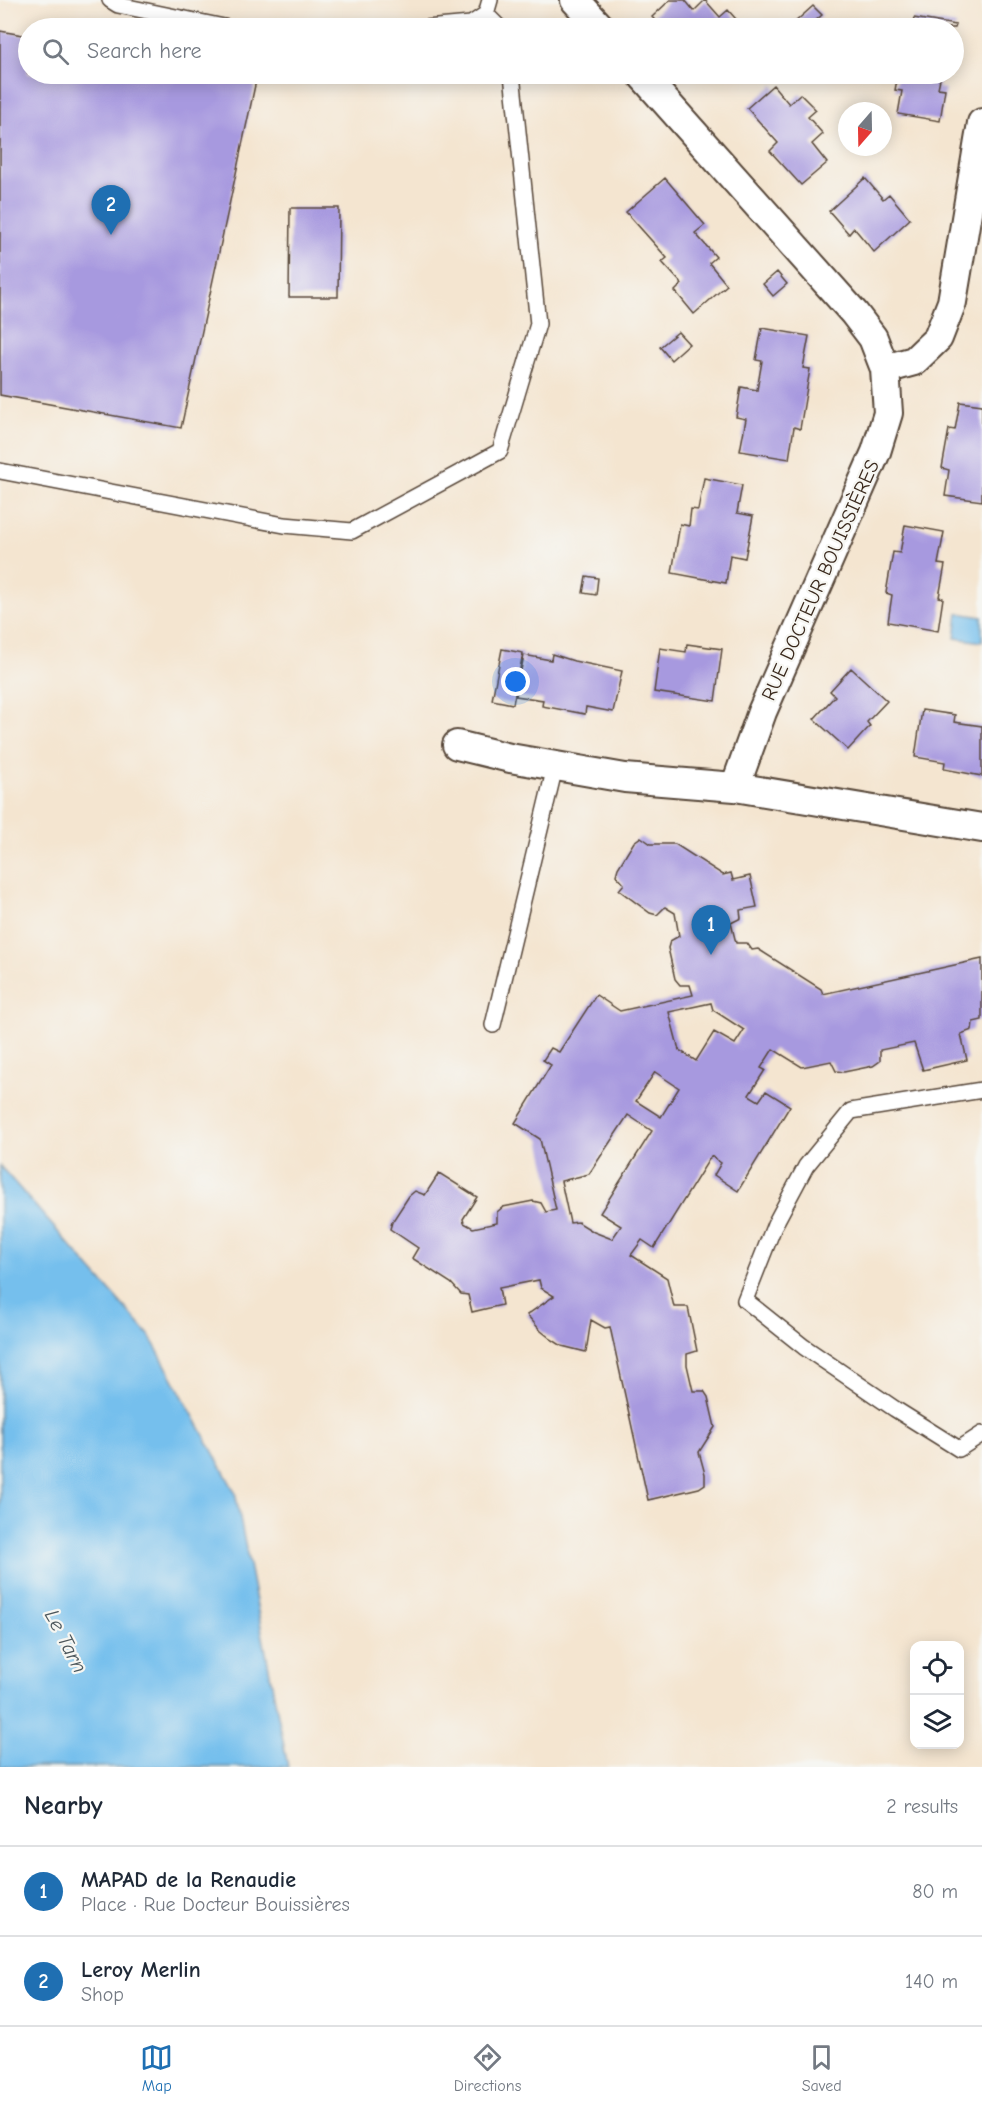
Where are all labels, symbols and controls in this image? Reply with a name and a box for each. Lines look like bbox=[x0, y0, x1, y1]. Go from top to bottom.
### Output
search box bbox=[18, 18, 964, 84]
icon: search bbox=[39, 35, 72, 68]
text: Search here bbox=[87, 38, 202, 64]
north arrow bbox=[838, 102, 892, 156]
pin: 2 bbox=[92, 186, 130, 235]
street label: RUE DOCTEUR BOUISSIÈRES bbox=[757, 456, 884, 704]
your location bbox=[501, 667, 530, 696]
pin: 1 bbox=[692, 906, 730, 955]
water label: Le Tarn bbox=[40, 1605, 92, 1677]
map controls bbox=[910, 1641, 964, 1749]
button: locate bbox=[910, 1641, 964, 1695]
button: layers bbox=[910, 1695, 964, 1749]
text: Nearby bbox=[24, 1791, 103, 1821]
text: 2 results bbox=[886, 1795, 958, 1818]
text: MAPAD de la Renaudie bbox=[81, 1867, 296, 1893]
text: 1 bbox=[40, 1880, 47, 1903]
text: 80 m bbox=[912, 1880, 958, 1903]
text: Place · Rue Docteur Bouissières bbox=[81, 1893, 350, 1916]
text: Leroy Merlin bbox=[81, 1957, 201, 1983]
text: 2 bbox=[39, 1970, 48, 1993]
text: 140 m bbox=[905, 1970, 958, 1993]
text: Shop bbox=[81, 1983, 124, 2006]
tab: Map bbox=[140, 2041, 173, 2095]
tab: Directions bbox=[454, 2041, 521, 2095]
tab: Saved bbox=[802, 2041, 842, 2095]

